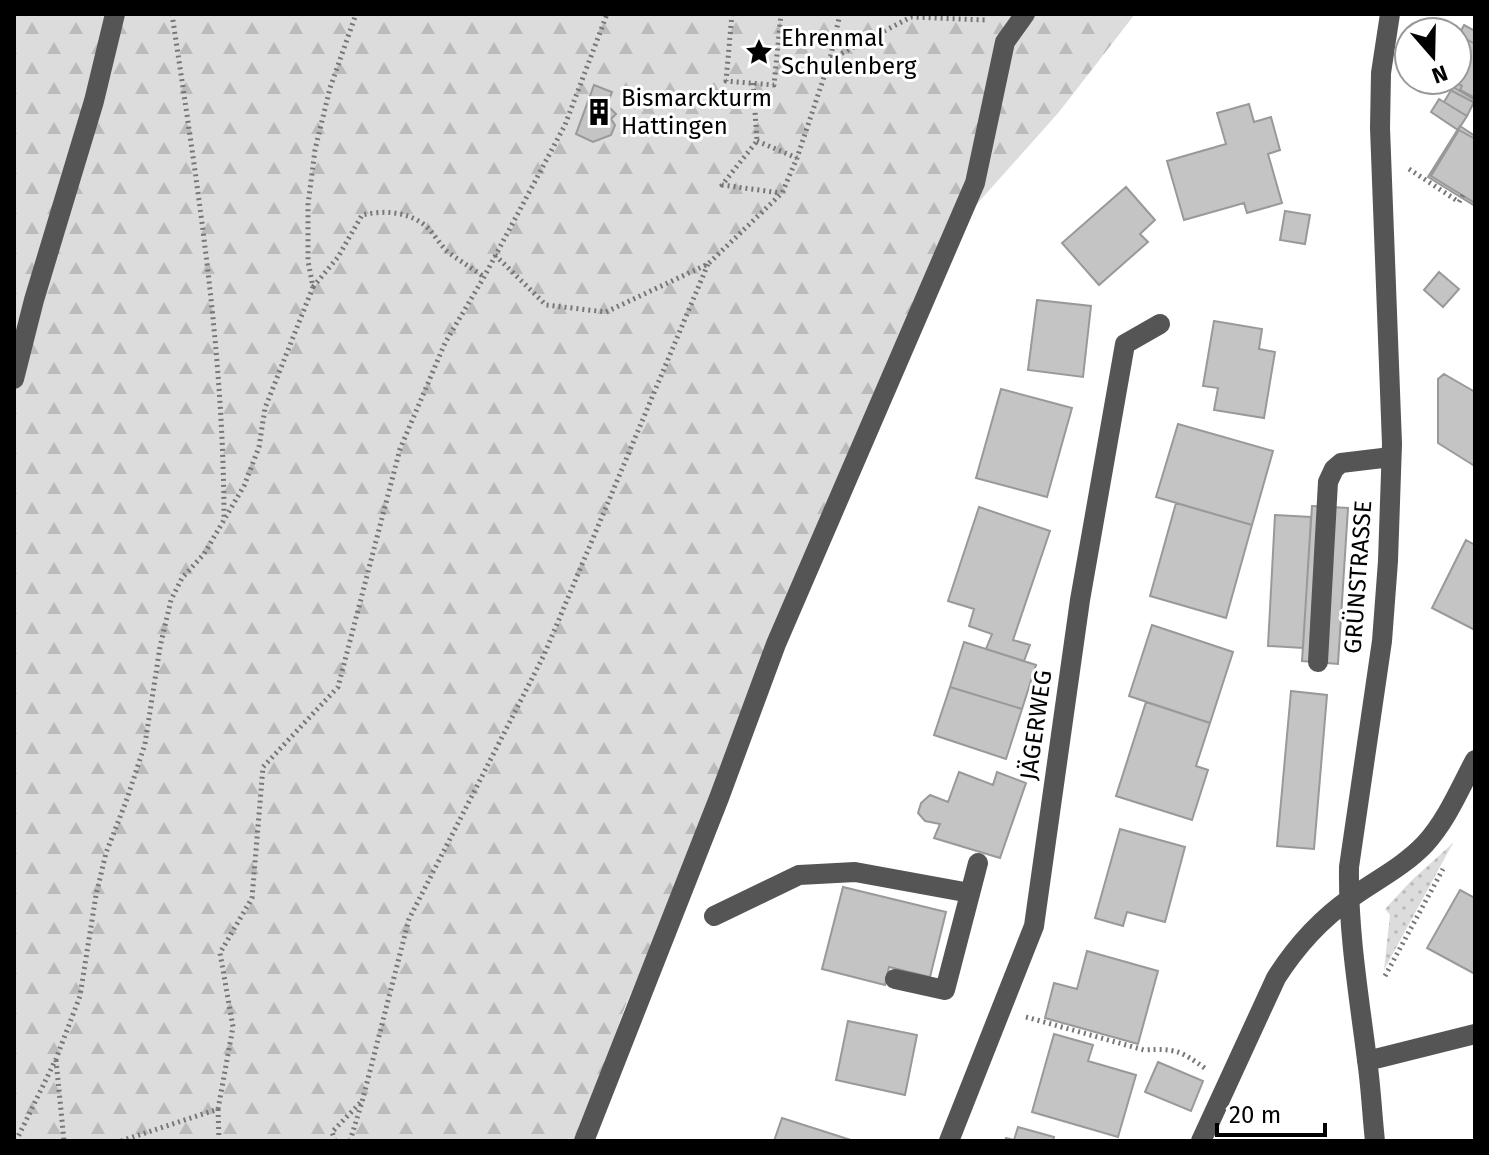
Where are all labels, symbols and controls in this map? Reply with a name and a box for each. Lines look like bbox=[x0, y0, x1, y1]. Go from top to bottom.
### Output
north arrow bbox=[1393, 16, 1473, 96]
place label: Ehrenmal Schulenberg bbox=[781, 24, 917, 80]
place icon: Ehrenmal Schulenberg bbox=[744, 37, 774, 67]
text: N bbox=[1428, 59, 1451, 90]
place label: Bismarckturm Hattingen bbox=[621, 84, 772, 140]
building icon: Bismarckturm Hattingen bbox=[584, 97, 614, 127]
street label: GRÜNSTRASSE bbox=[1339, 499, 1377, 655]
street label: JÄGERWEG bbox=[1014, 668, 1058, 782]
scale bar bbox=[1217, 1087, 1325, 1137]
text: 20 m bbox=[1229, 1101, 1281, 1129]

